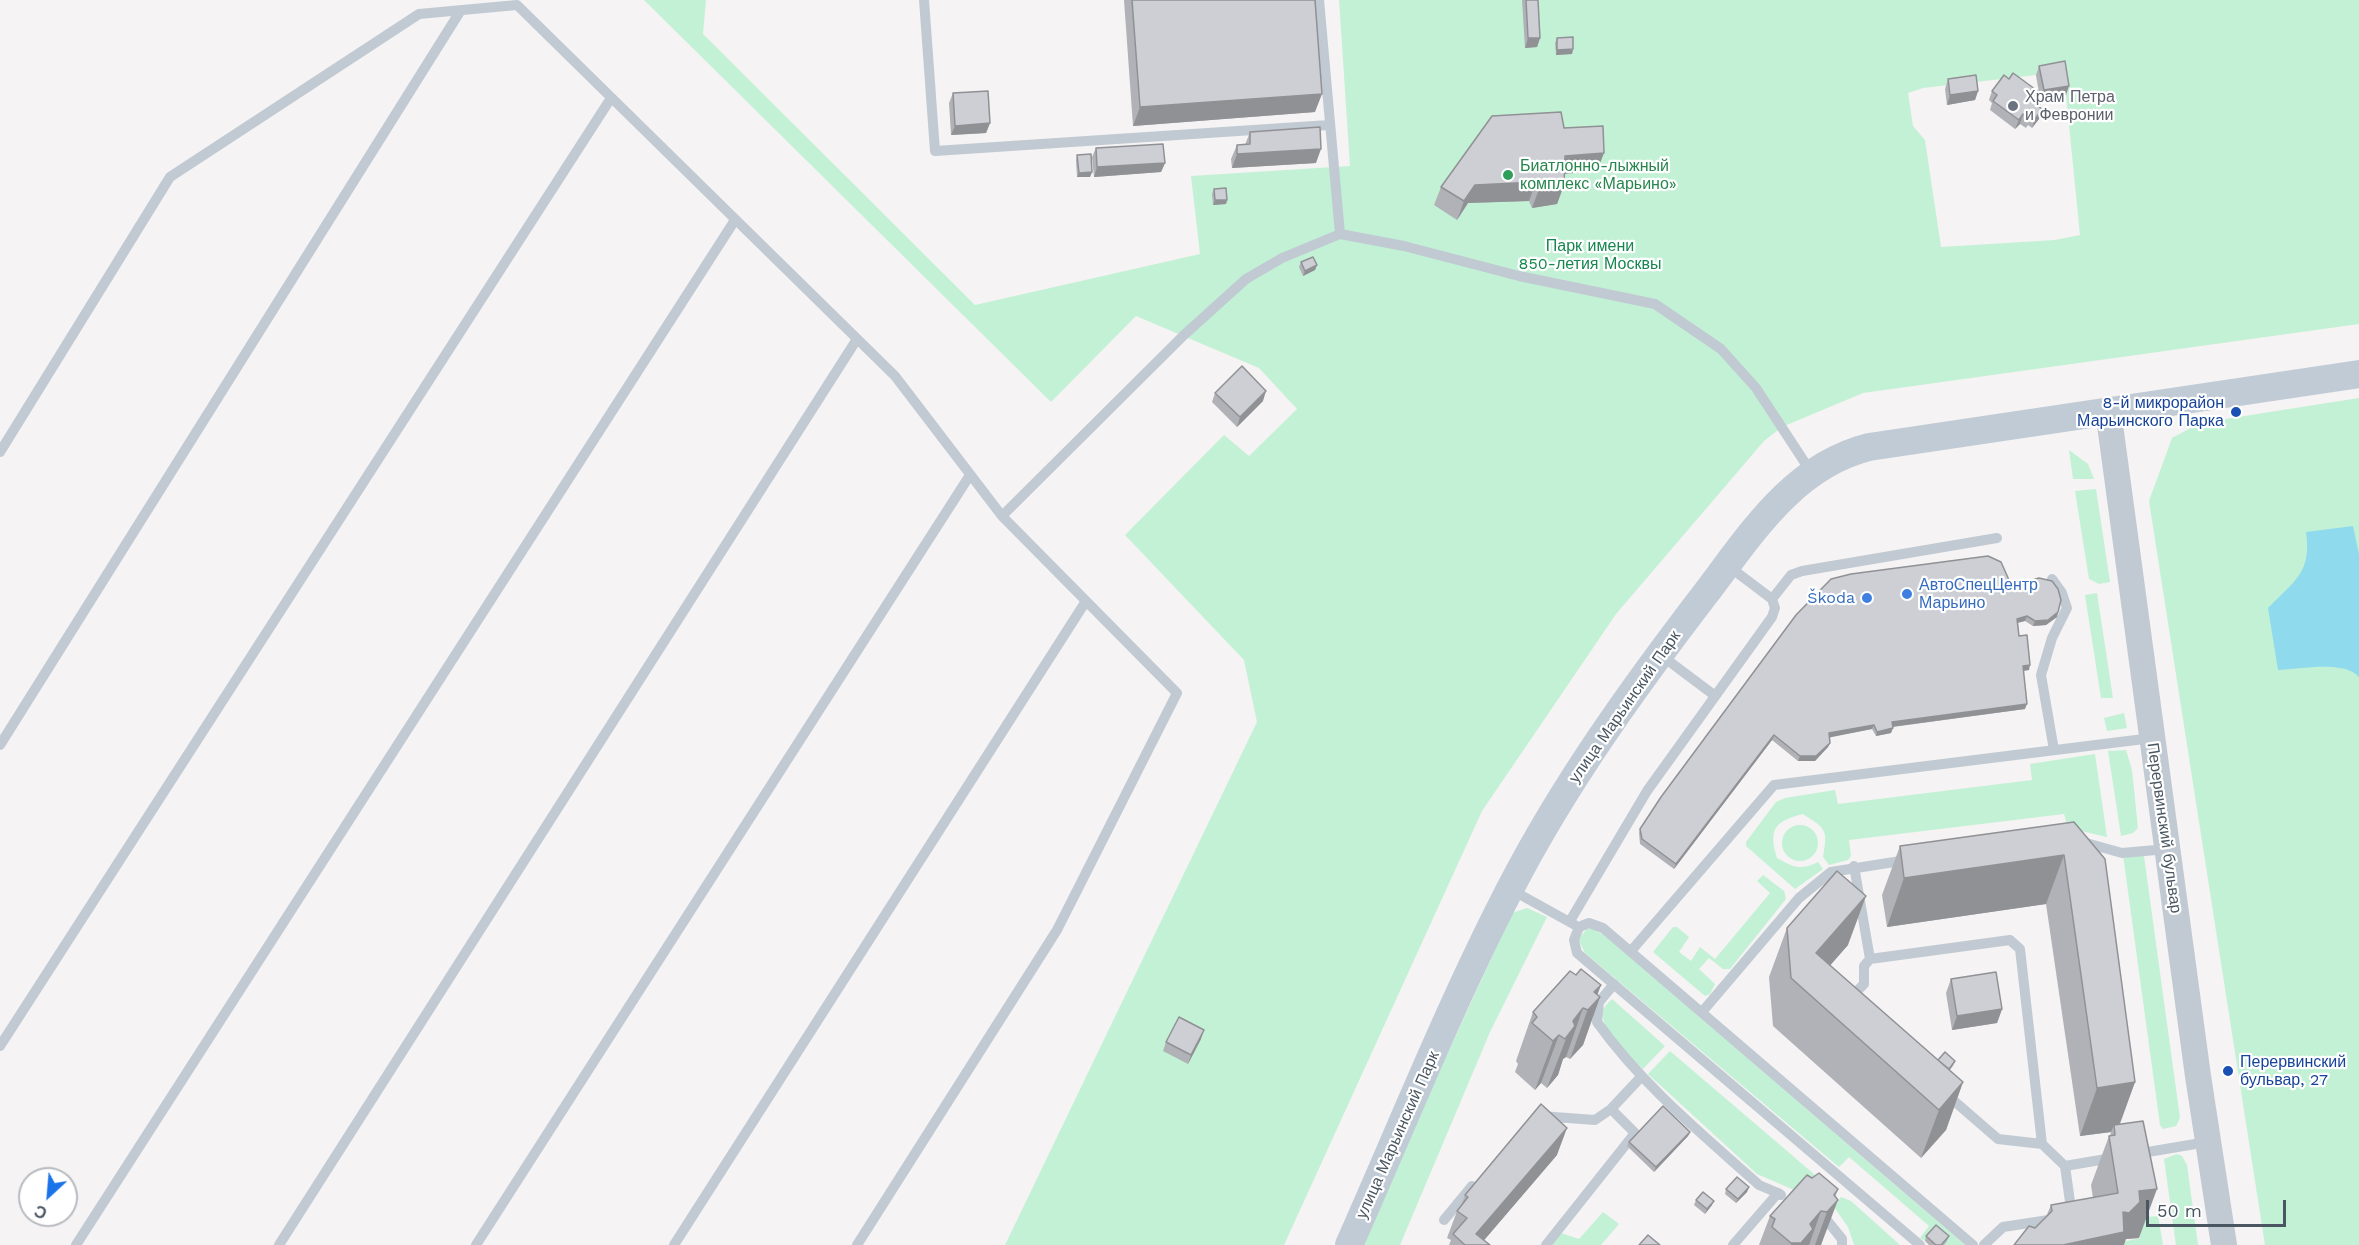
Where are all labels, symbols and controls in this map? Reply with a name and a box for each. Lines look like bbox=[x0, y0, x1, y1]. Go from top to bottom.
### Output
place label: Храм Петра и Февронии bbox=[2025, 87, 2115, 125]
marker: Храм Петра и Февронии bbox=[2006, 99, 2020, 113]
place label: Биатлонно-лыжный комплекс «Марьино» bbox=[1520, 156, 1677, 194]
marker: Биатлонно-лыжный комплекс «Марьино» bbox=[1501, 168, 1515, 182]
park label: Парк имени 850-летия Москвы bbox=[1519, 236, 1661, 274]
place label: 8-й микрорайон Марьинского Парка bbox=[2077, 393, 2224, 431]
marker: 8-й микрорайон Марьинского Парка bbox=[2229, 405, 2243, 419]
place label: АвтоСпецЦентр Марьино bbox=[1919, 575, 2038, 613]
marker: АвтоСпецЦентр Марьино bbox=[1900, 587, 1914, 601]
place label: Škoda bbox=[1807, 588, 1855, 608]
marker: Škoda bbox=[1860, 591, 1874, 605]
street label: улица Марьинский Парк bbox=[1565, 627, 1685, 787]
street label: Перервинский бульвар bbox=[2143, 742, 2185, 914]
street label: улица Марьинский Парк bbox=[1352, 1048, 1444, 1222]
place label: Перервинский бульвар, 27 bbox=[2240, 1052, 2346, 1090]
marker: Перервинский бульвар, 27 bbox=[2221, 1064, 2235, 1078]
north arrow bbox=[18, 1167, 78, 1227]
scale bar bbox=[2149, 1188, 2288, 1226]
text: 50 m bbox=[2157, 1200, 2202, 1221]
text: С bbox=[31, 1201, 50, 1223]

